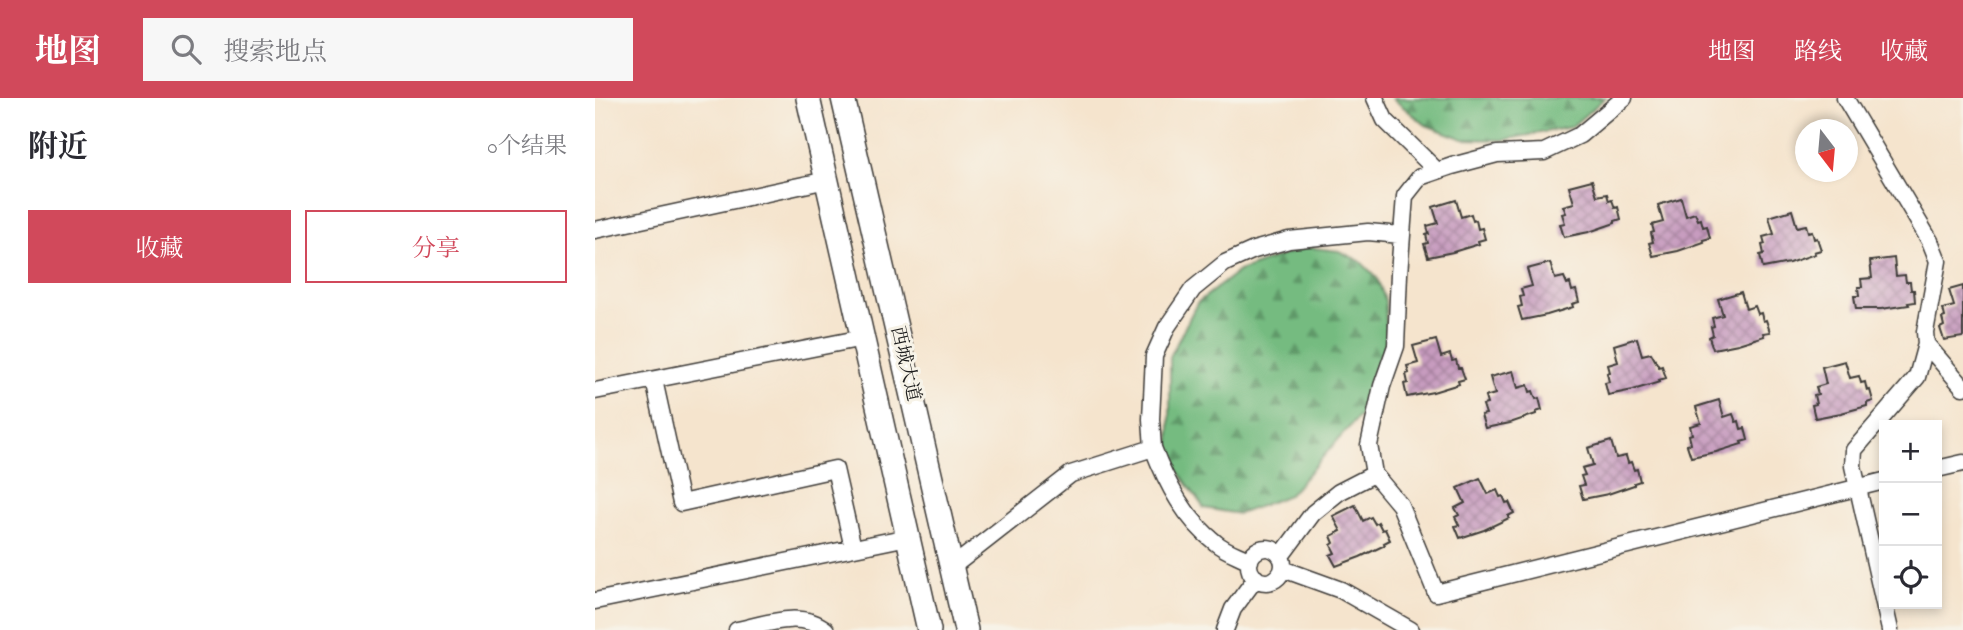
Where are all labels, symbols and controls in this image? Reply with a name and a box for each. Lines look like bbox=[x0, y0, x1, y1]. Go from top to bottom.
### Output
search box bbox=[143, 18, 633, 81]
icon: search bbox=[167, 30, 205, 68]
text: 地图 bbox=[35, 32, 101, 74]
text: 搜索地点 bbox=[223, 36, 327, 69]
text: 地图 bbox=[1708, 37, 1756, 68]
text: 路线 bbox=[1794, 37, 1842, 68]
text: 收藏 bbox=[1880, 37, 1928, 68]
north arrow bbox=[1795, 119, 1858, 182]
text: 附近 bbox=[28, 129, 88, 167]
text: 0个结果 bbox=[487, 132, 567, 161]
button: 收藏 bbox=[28, 210, 291, 283]
button: 分享 bbox=[305, 210, 567, 283]
street label: 西城大道 bbox=[885, 324, 925, 404]
map controls bbox=[1879, 420, 1942, 609]
button: + bbox=[1879, 420, 1942, 483]
button: − bbox=[1879, 483, 1942, 546]
button: locate bbox=[1879, 546, 1942, 609]

